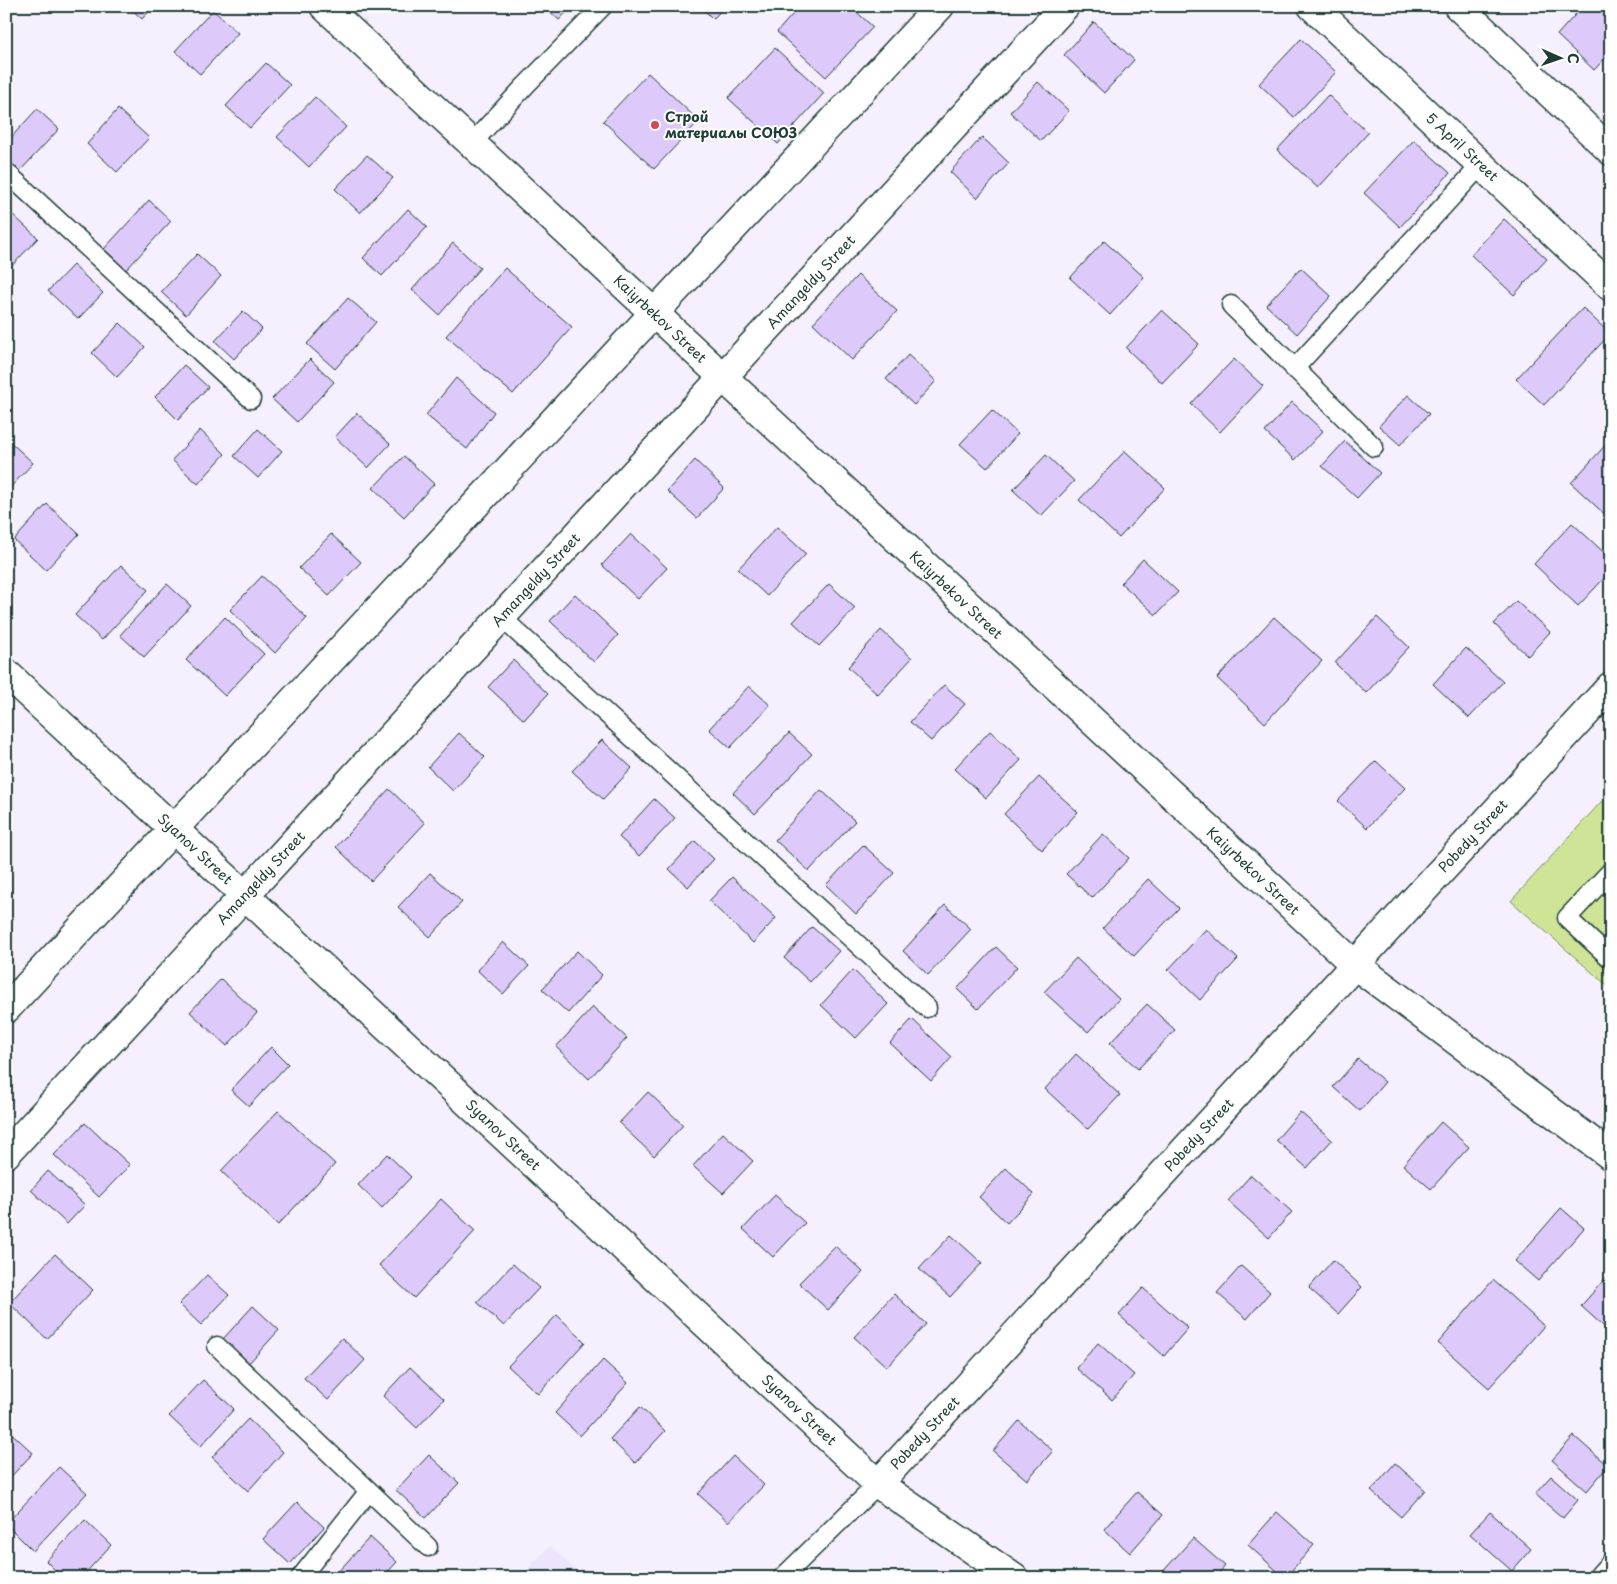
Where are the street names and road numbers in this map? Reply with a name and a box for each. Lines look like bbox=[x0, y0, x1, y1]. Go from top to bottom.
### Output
street label: 5 April Street bbox=[1421, 107, 1503, 186]
street label: Amangeldy Street bbox=[762, 230, 860, 333]
street label: Kaiyrbekov Street bbox=[609, 270, 712, 368]
street label: Amangeldy Street bbox=[487, 528, 585, 631]
street label: Kaiyrbekov Street bbox=[905, 546, 1008, 644]
street label: Pobedy Street bbox=[1433, 794, 1512, 877]
street label: Syanov Street bbox=[153, 808, 238, 889]
street label: Kaiyrbekov Street bbox=[1202, 822, 1305, 920]
street label: Amangeldy Street bbox=[212, 826, 310, 929]
street label: Pobedy Street bbox=[1159, 1093, 1238, 1176]
street label: Syanov Street bbox=[461, 1094, 546, 1175]
street label: Syanov Street bbox=[757, 1369, 842, 1450]
street label: Pobedy Street bbox=[885, 1391, 964, 1474]

